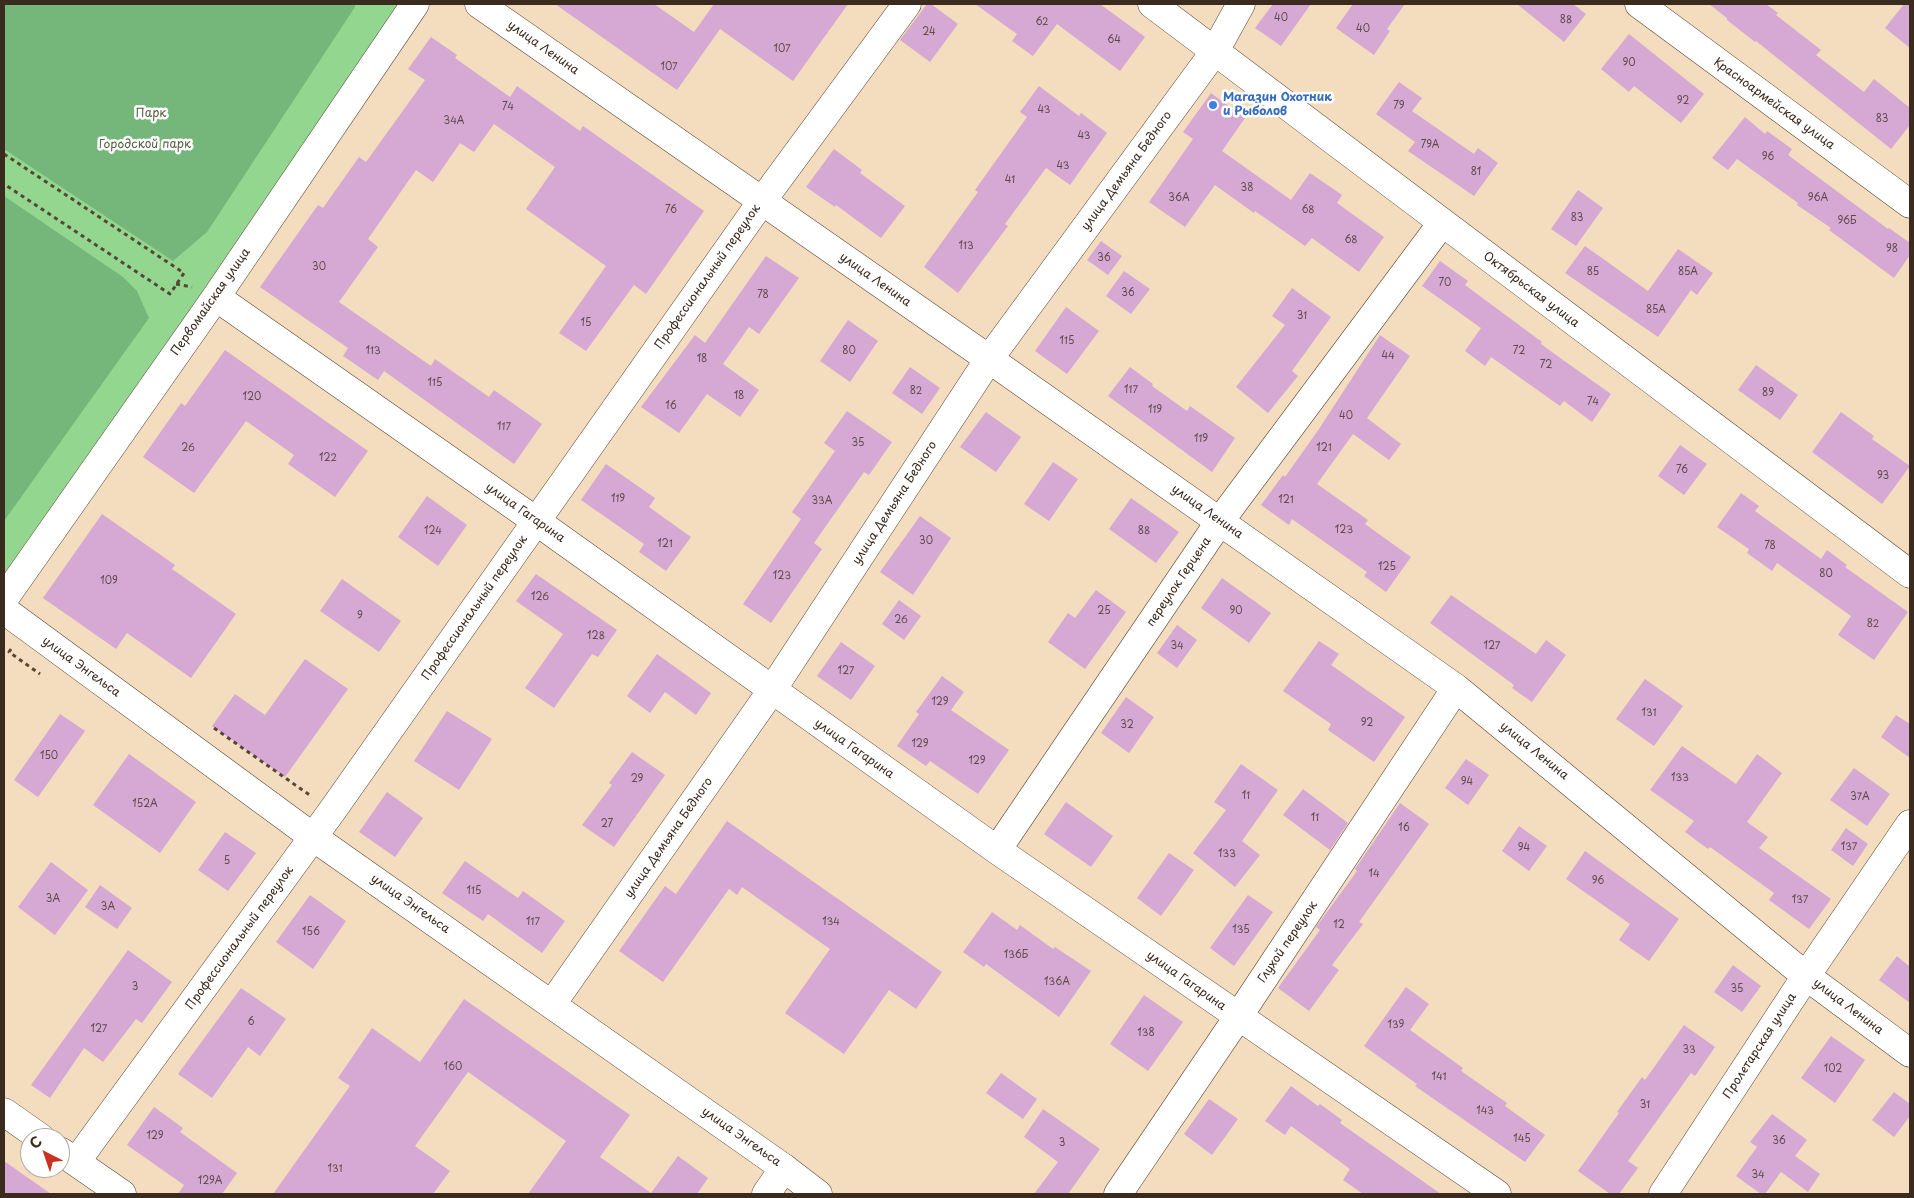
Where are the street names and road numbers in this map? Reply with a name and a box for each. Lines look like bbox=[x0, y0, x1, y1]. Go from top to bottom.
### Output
street label: улица Ленина bbox=[504, 18, 582, 78]
street label: Красноармейская улица bbox=[1711, 55, 1837, 153]
street label: улица Демьяна Бедного bbox=[1079, 109, 1175, 233]
street label: Профессиональный переулок bbox=[652, 202, 764, 352]
street label: Первомайская улица bbox=[168, 245, 254, 359]
street label: Октябрьская улица bbox=[1480, 249, 1582, 331]
street label: улица Ленина bbox=[836, 250, 914, 310]
street label: улица Демьяна Бедного bbox=[850, 439, 940, 567]
street label: улица Гагарина bbox=[482, 480, 568, 546]
street label: улица Ленина bbox=[1168, 482, 1246, 542]
street label: Профессиональный переулок bbox=[419, 533, 531, 683]
street label: переулок Герцена bbox=[1144, 534, 1214, 630]
street label: улица Энгельса bbox=[39, 634, 123, 700]
street label: улица Гагарина bbox=[811, 716, 897, 782]
street label: улица Ленина bbox=[1497, 719, 1571, 783]
street label: улица Демьяна Бедного bbox=[622, 775, 716, 901]
street label: Профессиональный переулок bbox=[183, 863, 297, 1013]
street label: улица Энгельса bbox=[368, 871, 452, 937]
street label: Глухой переулок bbox=[1255, 898, 1321, 986]
street label: улица Гагарина bbox=[1143, 948, 1229, 1014]
street label: улица Ленина bbox=[1810, 976, 1886, 1038]
street label: Пролетарская улица bbox=[1720, 990, 1800, 1102]
street label: улица Энгельса bbox=[699, 1104, 783, 1170]

